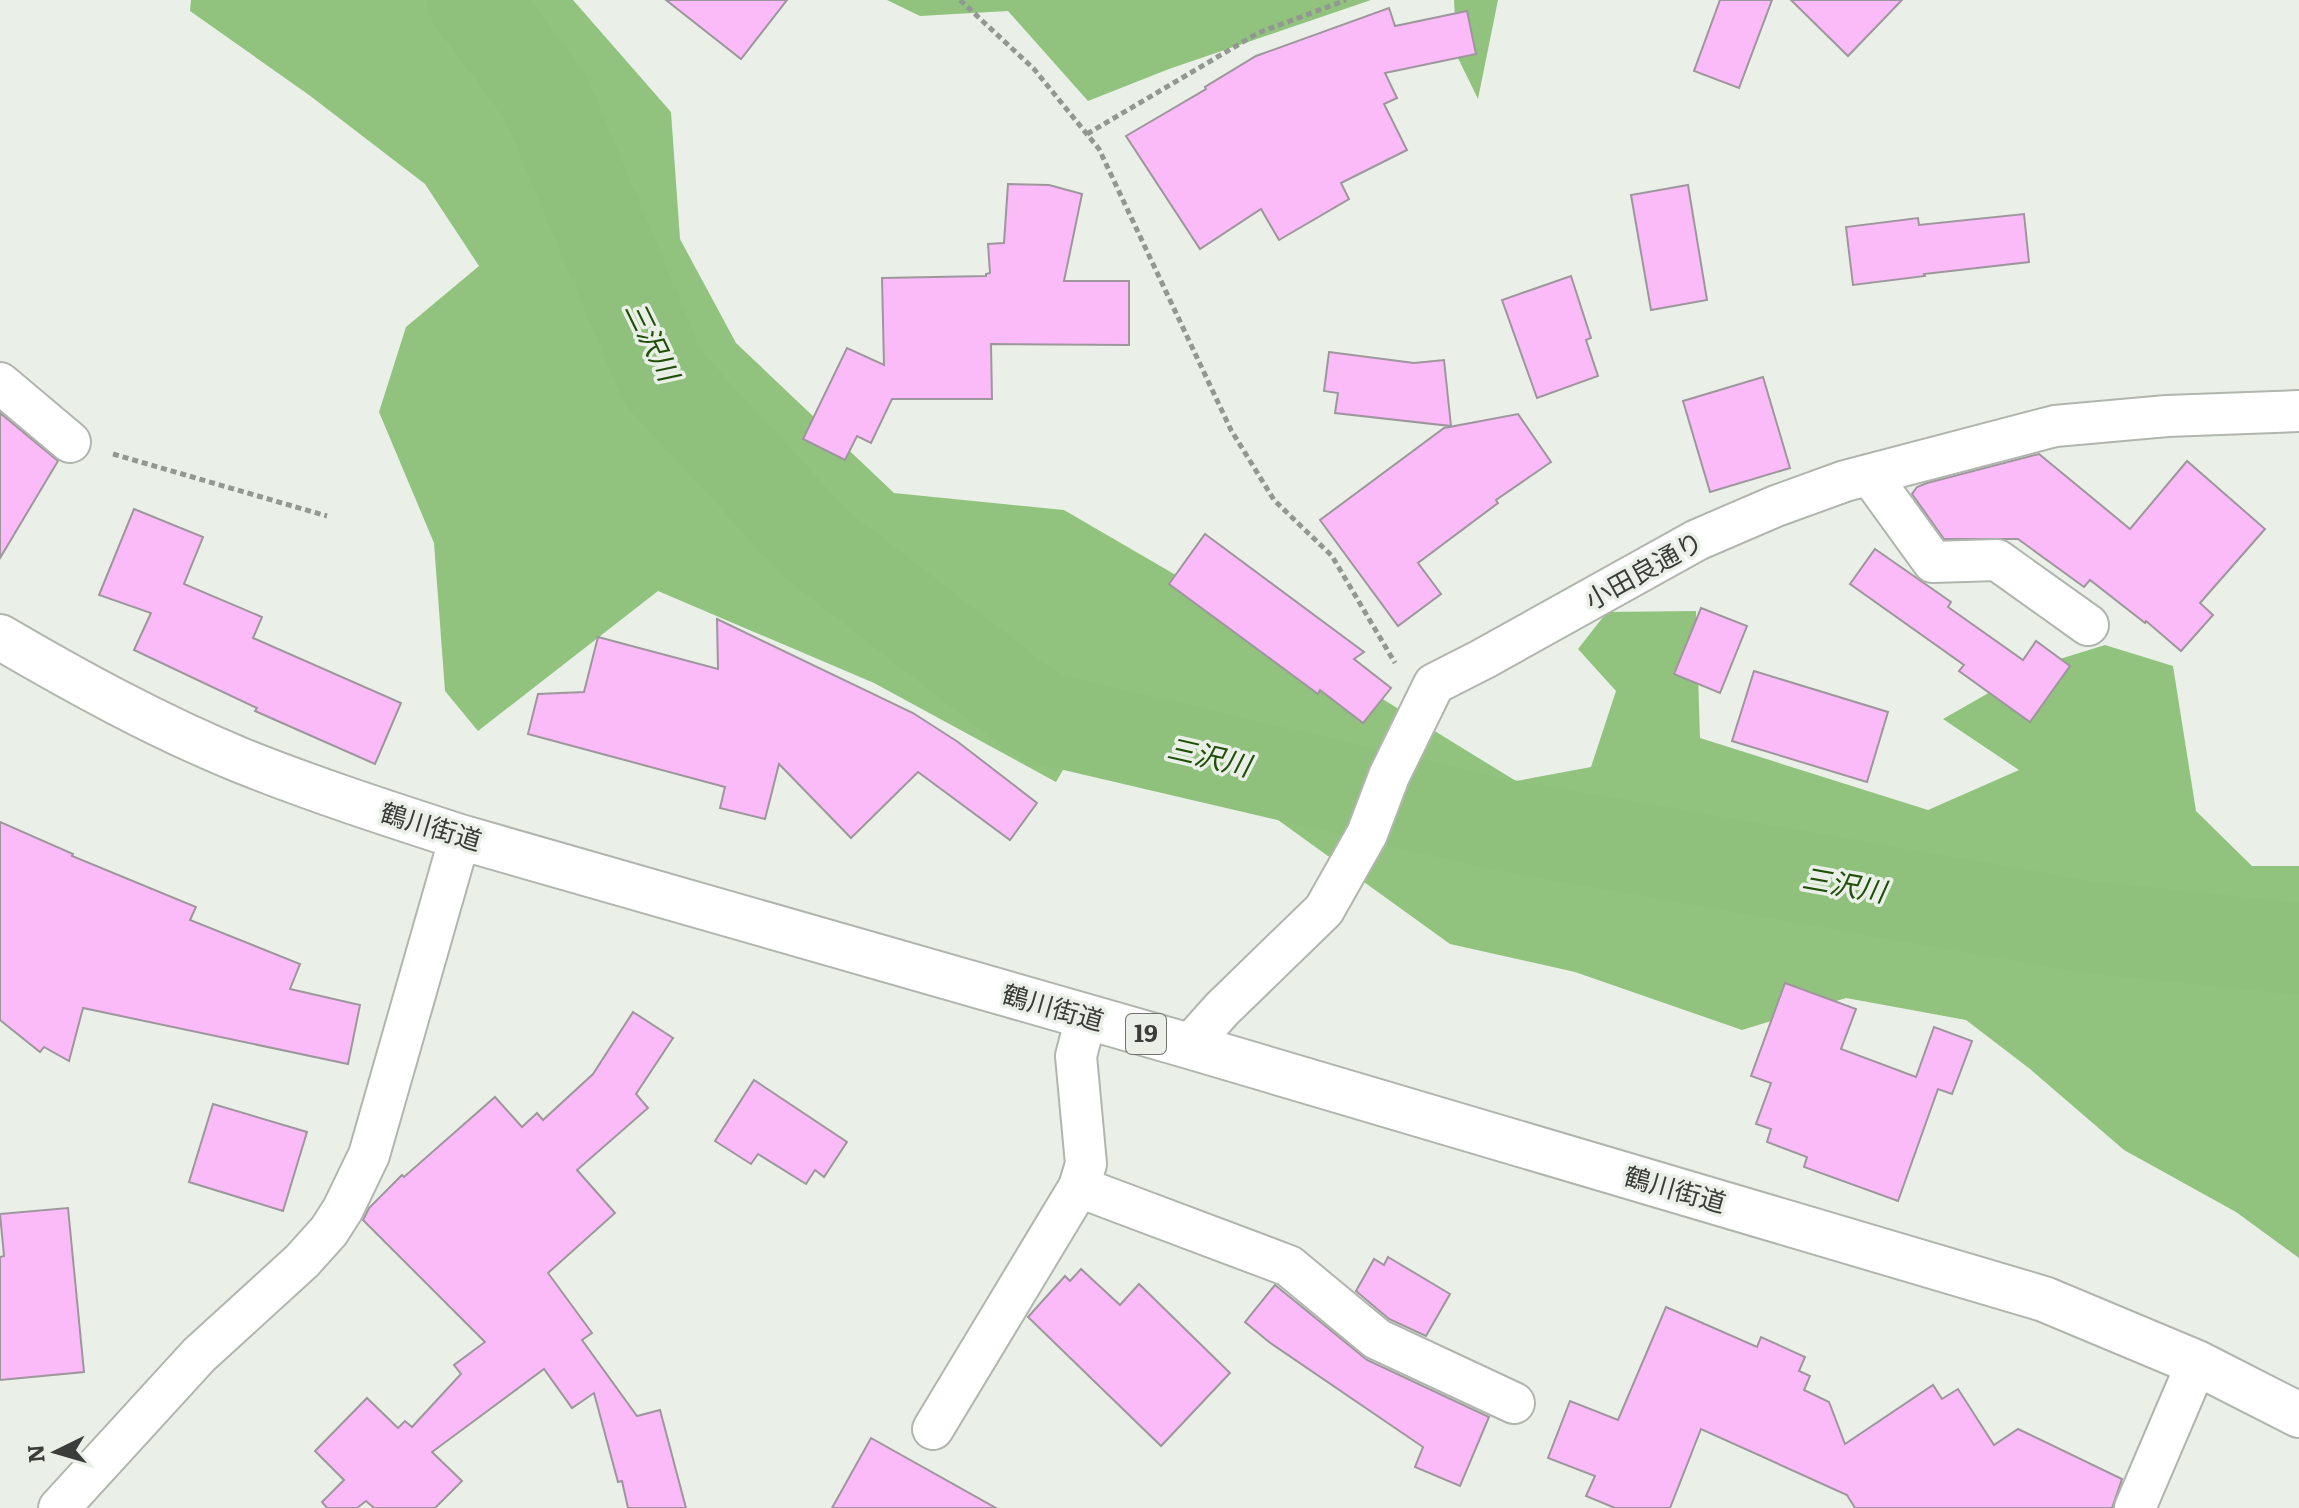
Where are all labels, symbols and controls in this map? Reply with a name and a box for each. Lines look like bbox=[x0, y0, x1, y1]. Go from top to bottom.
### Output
water label: 三沢川 bbox=[617, 293, 692, 390]
street label: 小田良通り bbox=[1576, 520, 1709, 617]
water label: 三沢川 bbox=[1164, 725, 1258, 786]
street label: 鶴川街道 bbox=[376, 791, 487, 858]
water label: 三沢川 bbox=[1799, 855, 1892, 912]
street label: 鶴川街道 bbox=[998, 973, 1109, 1039]
road number: 19 bbox=[1126, 1014, 1166, 1054]
street label: 鶴川街道 bbox=[1620, 1155, 1731, 1221]
north arrow bbox=[16, 1412, 96, 1492]
text: N bbox=[17, 1443, 52, 1465]

